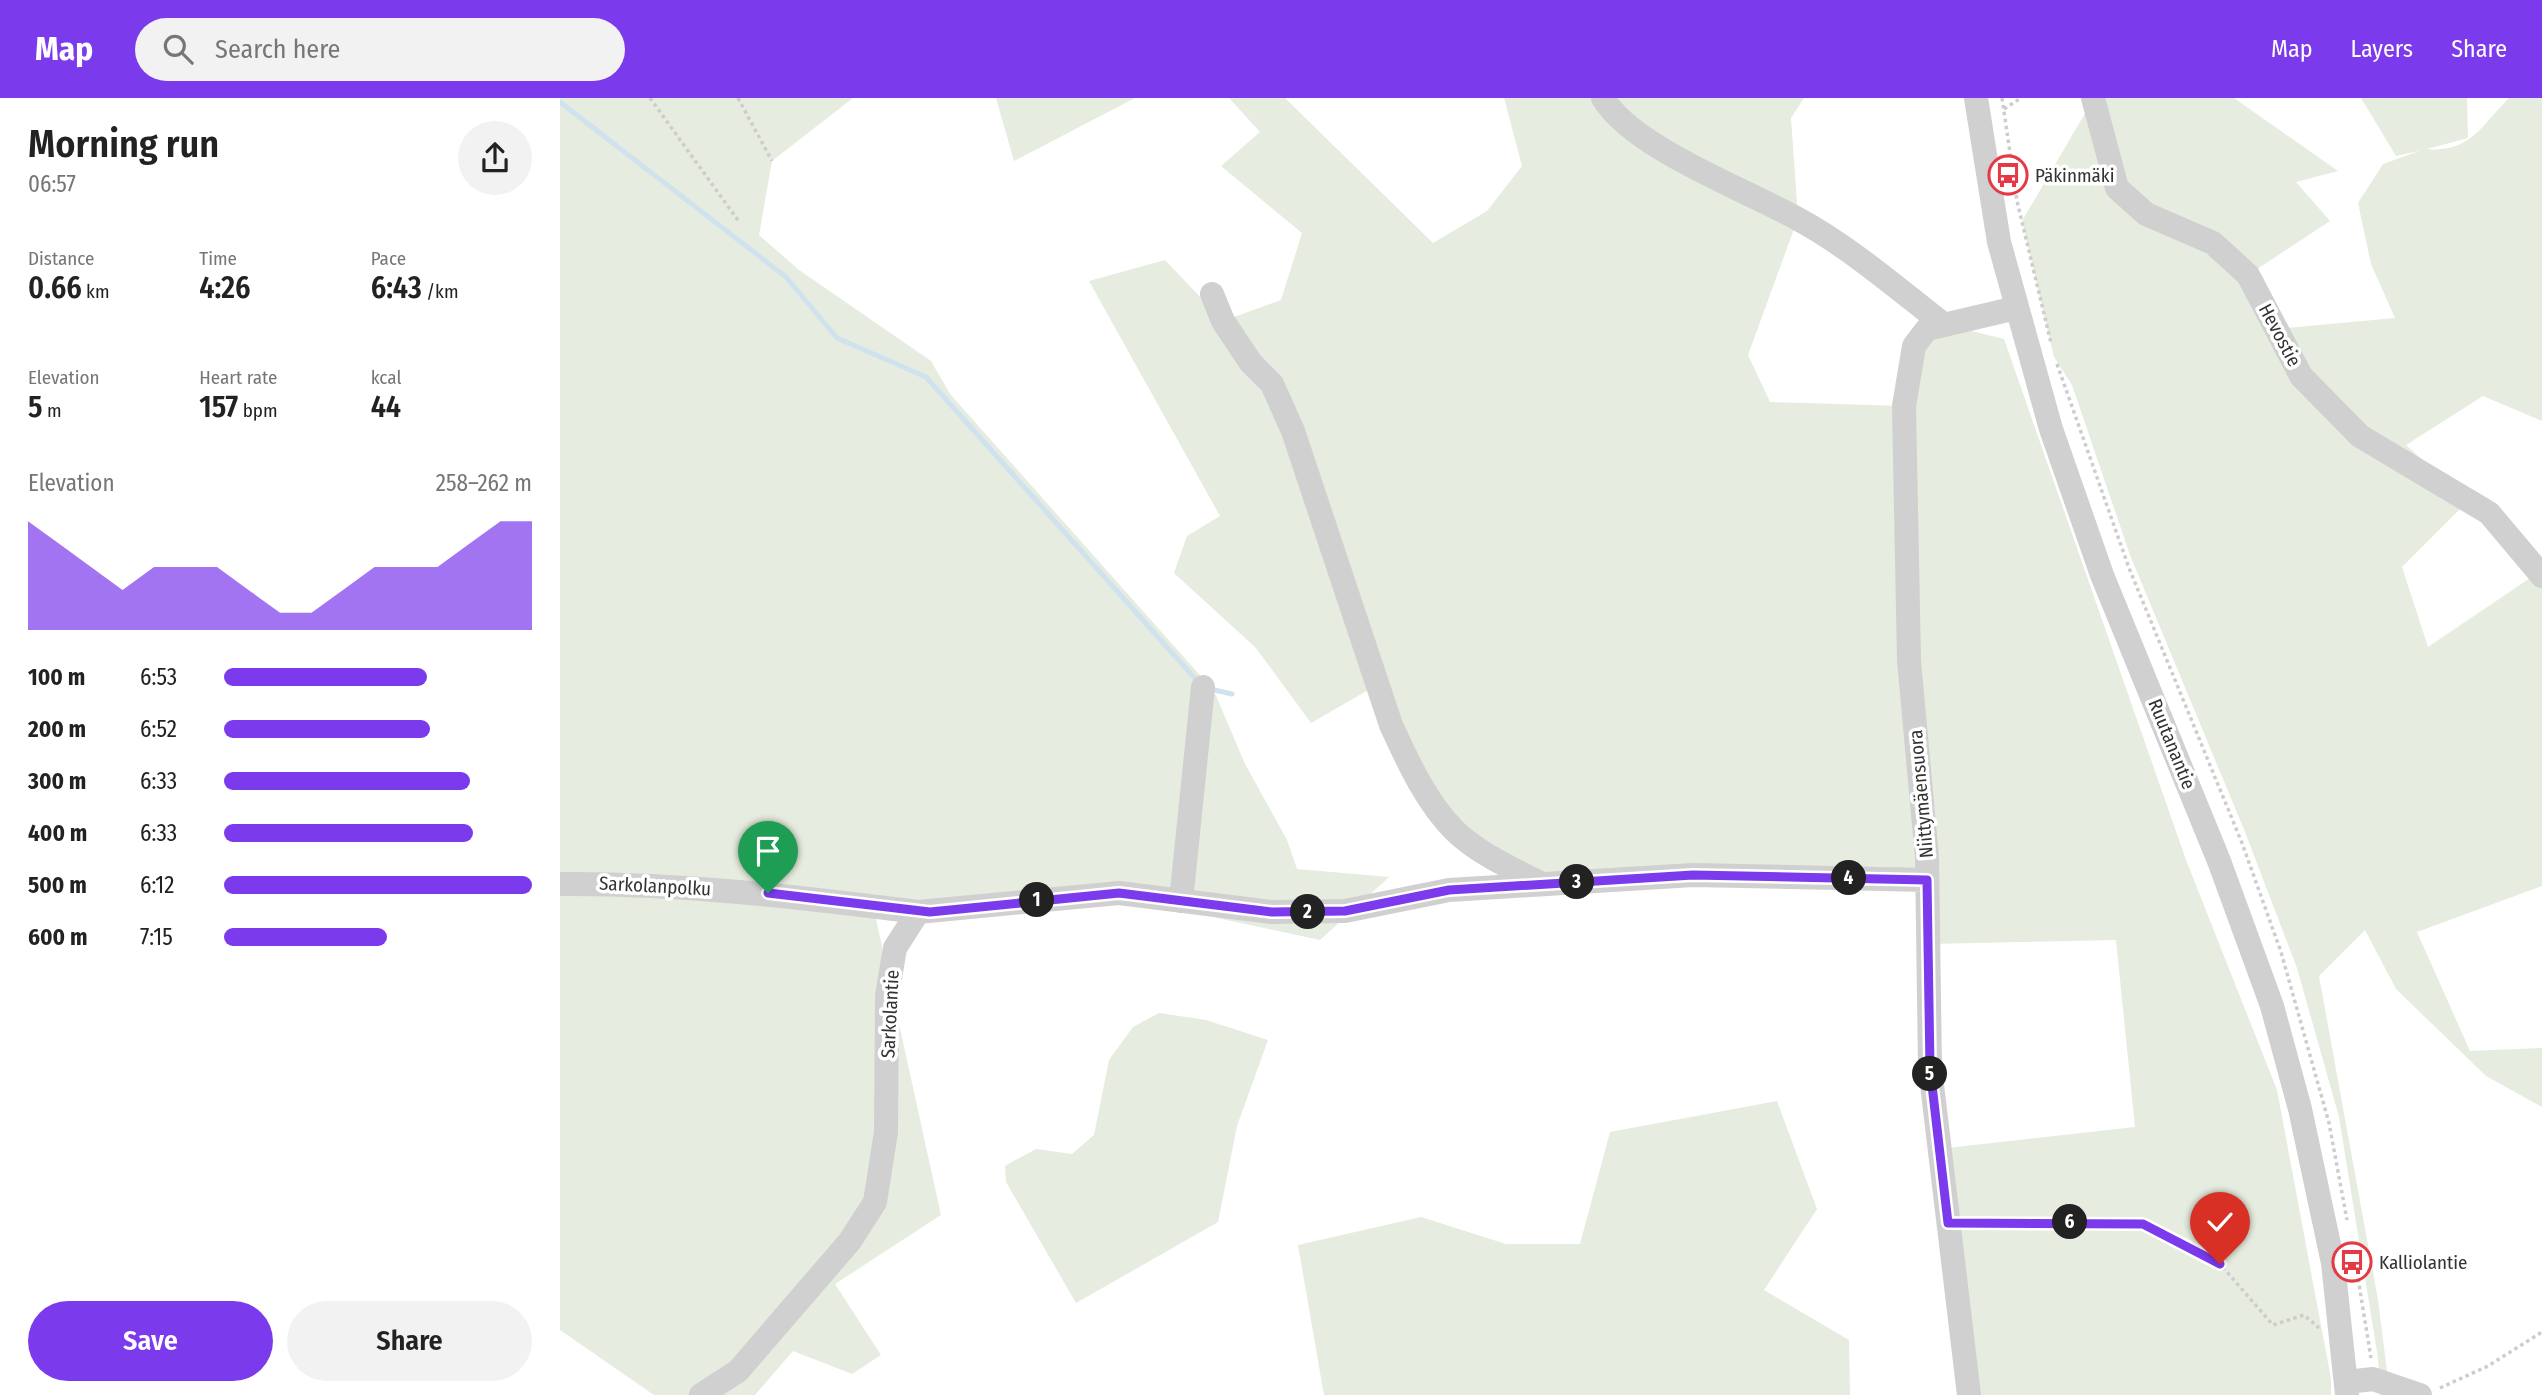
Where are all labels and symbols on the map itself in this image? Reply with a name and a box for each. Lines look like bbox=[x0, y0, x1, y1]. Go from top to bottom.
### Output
bus stop icon: Päkinmäki bbox=[1987, 154, 2029, 196]
place label: Päkinmäki bbox=[2035, 164, 2114, 187]
street label: Hevostie bbox=[2254, 300, 2306, 370]
street label: Ruutanantie bbox=[2143, 695, 2201, 793]
street label: Niittymäensuora bbox=[1904, 729, 1938, 859]
pin bbox=[738, 821, 798, 893]
pin: 4 bbox=[1832, 860, 1866, 896]
pin: 3 bbox=[1560, 864, 1594, 900]
street label: Sarkolanpolku bbox=[598, 872, 712, 900]
pin: 1 bbox=[1020, 882, 1054, 918]
pin: 2 bbox=[1290, 894, 1326, 930]
street label: Sarkolantie bbox=[876, 969, 904, 1059]
pin: 5 bbox=[1912, 1056, 1948, 1091]
pin bbox=[2190, 1192, 2250, 1264]
pin: 6 bbox=[2052, 1204, 2088, 1240]
bus stop icon: Kalliolantie bbox=[2331, 1241, 2373, 1283]
place label: Kalliolantie bbox=[2379, 1251, 2467, 1274]

